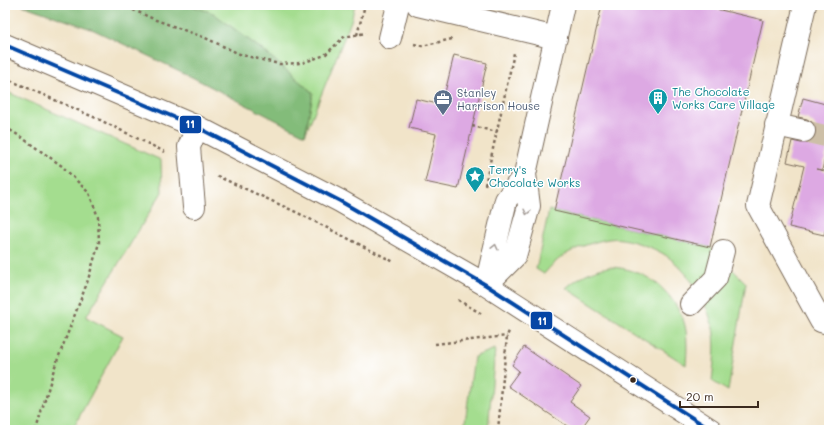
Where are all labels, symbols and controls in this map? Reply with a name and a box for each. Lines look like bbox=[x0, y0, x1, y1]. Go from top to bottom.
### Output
place label: The Chocolate Works Care Village bbox=[672, 84, 775, 112]
place label: Stanley Harrison House bbox=[457, 85, 540, 113]
building icon: The Chocolate Works Care Village bbox=[647, 87, 669, 115]
office icon: Stanley Harrison House bbox=[432, 88, 454, 116]
line badge: 11 bbox=[179, 115, 202, 134]
text: 11 bbox=[185, 116, 195, 131]
place label: Terry's Chocolate Works bbox=[489, 162, 580, 190]
place icon: Terry's Chocolate Works bbox=[464, 165, 486, 193]
one-way arrow bbox=[523, 209, 531, 215]
one-way arrow bbox=[490, 244, 499, 251]
line badge: 11 bbox=[530, 311, 553, 330]
text: 11 bbox=[537, 313, 547, 328]
unlabelled marker bbox=[628, 375, 638, 385]
scale bar bbox=[680, 383, 758, 409]
text: 20 m bbox=[686, 388, 714, 404]

